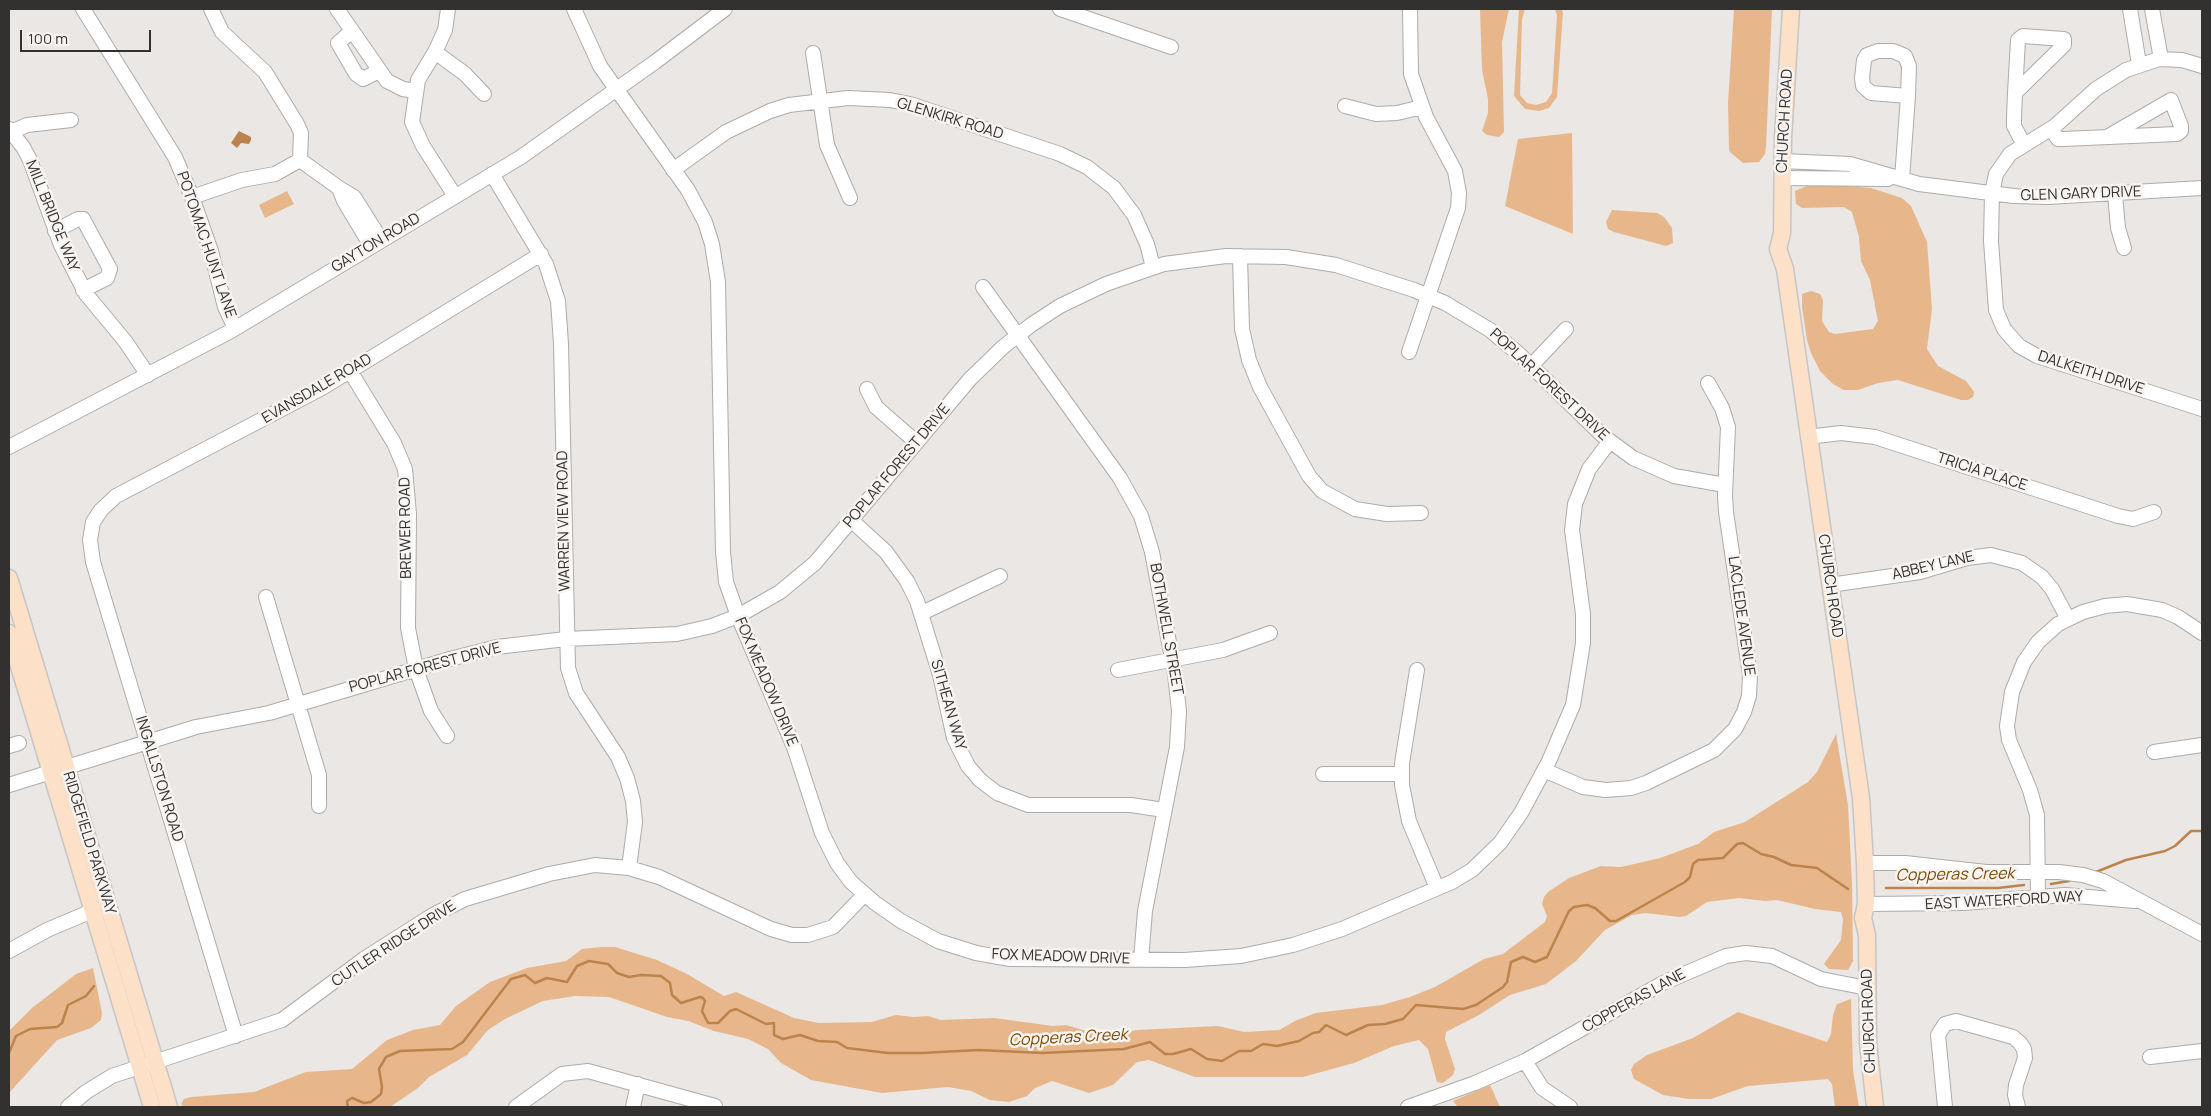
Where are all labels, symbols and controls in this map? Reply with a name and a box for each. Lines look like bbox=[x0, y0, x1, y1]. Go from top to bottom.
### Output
scale bar bbox=[22, 20, 154, 52]
text: 100 m bbox=[28, 28, 68, 49]
street label: CHURCH ROAD bbox=[1773, 68, 1797, 174]
street label: GLENKIRK ROAD bbox=[895, 94, 1005, 144]
street label: MILL BRIDGE WAY bbox=[21, 158, 83, 274]
street label: POTOMAC HUNT LANE bbox=[172, 169, 240, 321]
street label: GLEN GARY DRIVE bbox=[2020, 183, 2142, 205]
street label: GAYTON ROAD bbox=[328, 209, 424, 277]
street label: POPLAR FOREST DRIVE bbox=[1486, 325, 1612, 445]
street label: DALKEITH DRIVE bbox=[2036, 347, 2146, 399]
street label: EVANSDALE ROAD bbox=[259, 350, 375, 428]
street label: POPLAR FOREST DRIVE bbox=[840, 400, 954, 532]
street label: TRICIA PLACE bbox=[1935, 449, 2029, 495]
street label: WARREN VIEW ROAD bbox=[554, 450, 574, 592]
street label: BREWER ROAD bbox=[396, 477, 416, 579]
street label: CHURCH ROAD bbox=[1814, 533, 1846, 639]
street label: ABBEY LANE bbox=[1890, 548, 1976, 584]
street label: LACLEDE AVENUE bbox=[1724, 555, 1758, 677]
street label: BOTHWELL STREET bbox=[1146, 562, 1186, 696]
street label: FOX MEADOW DRIVE bbox=[731, 615, 801, 749]
street label: POPLAR FOREST DRIVE bbox=[347, 639, 503, 697]
street label: SITHEAN WAY bbox=[927, 658, 969, 752]
street label: INGALLSTON ROAD bbox=[131, 714, 187, 844]
street label: RIDGEFIELD PARKWAY bbox=[59, 769, 119, 917]
water label: Copperas Creek bbox=[1895, 864, 2015, 886]
street label: EAST WATERFORD WAY bbox=[1924, 888, 2084, 914]
street label: CUTLER RIDGE DRIVE bbox=[328, 897, 460, 991]
street label: FOX MEADOW DRIVE bbox=[991, 946, 1131, 968]
street label: COPPERAS LANE bbox=[1579, 965, 1689, 1037]
street label: CHURCH ROAD bbox=[1858, 969, 1880, 1073]
water label: Copperas Creek bbox=[1008, 1025, 1128, 1051]

